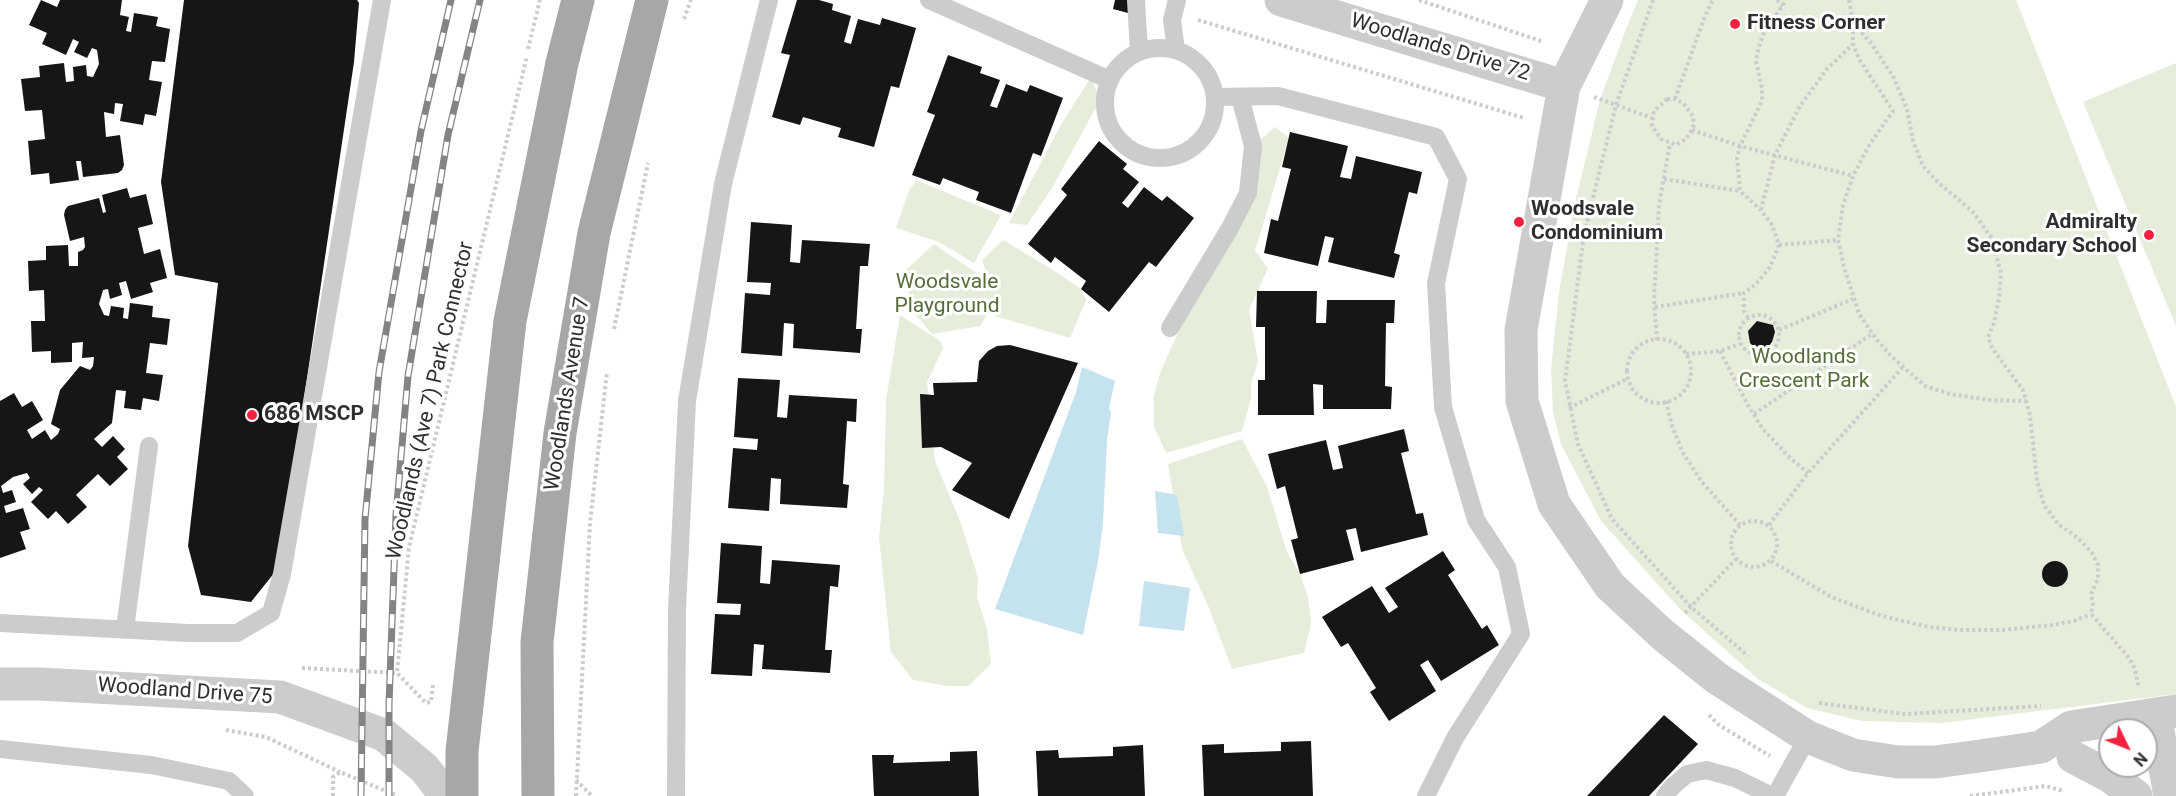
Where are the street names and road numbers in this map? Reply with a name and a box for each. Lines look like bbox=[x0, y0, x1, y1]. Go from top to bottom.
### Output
street label: Woodlands Drive 72 bbox=[1347, 9, 1533, 87]
street label: Woodlands (Ave 7) Park Connector bbox=[382, 240, 480, 562]
street label: Woodlands Avenue 7 bbox=[540, 295, 596, 493]
street label: Woodland Drive 75 bbox=[97, 673, 273, 711]

